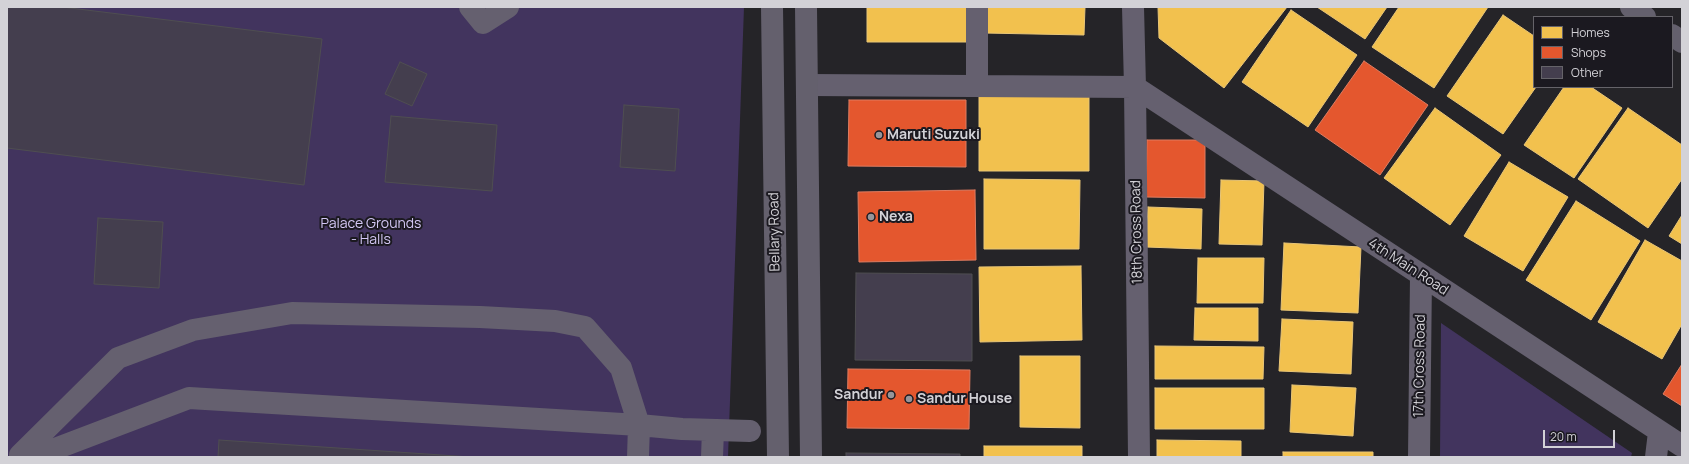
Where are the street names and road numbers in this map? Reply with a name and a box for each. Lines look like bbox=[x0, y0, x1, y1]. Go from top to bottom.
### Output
street label: 18th Cross Road bbox=[1128, 180, 1146, 284]
street label: Bellary Road bbox=[766, 192, 784, 272]
street label: 4th Main Road bbox=[1365, 235, 1451, 299]
street label: 17th Cross Road bbox=[1411, 314, 1429, 418]

